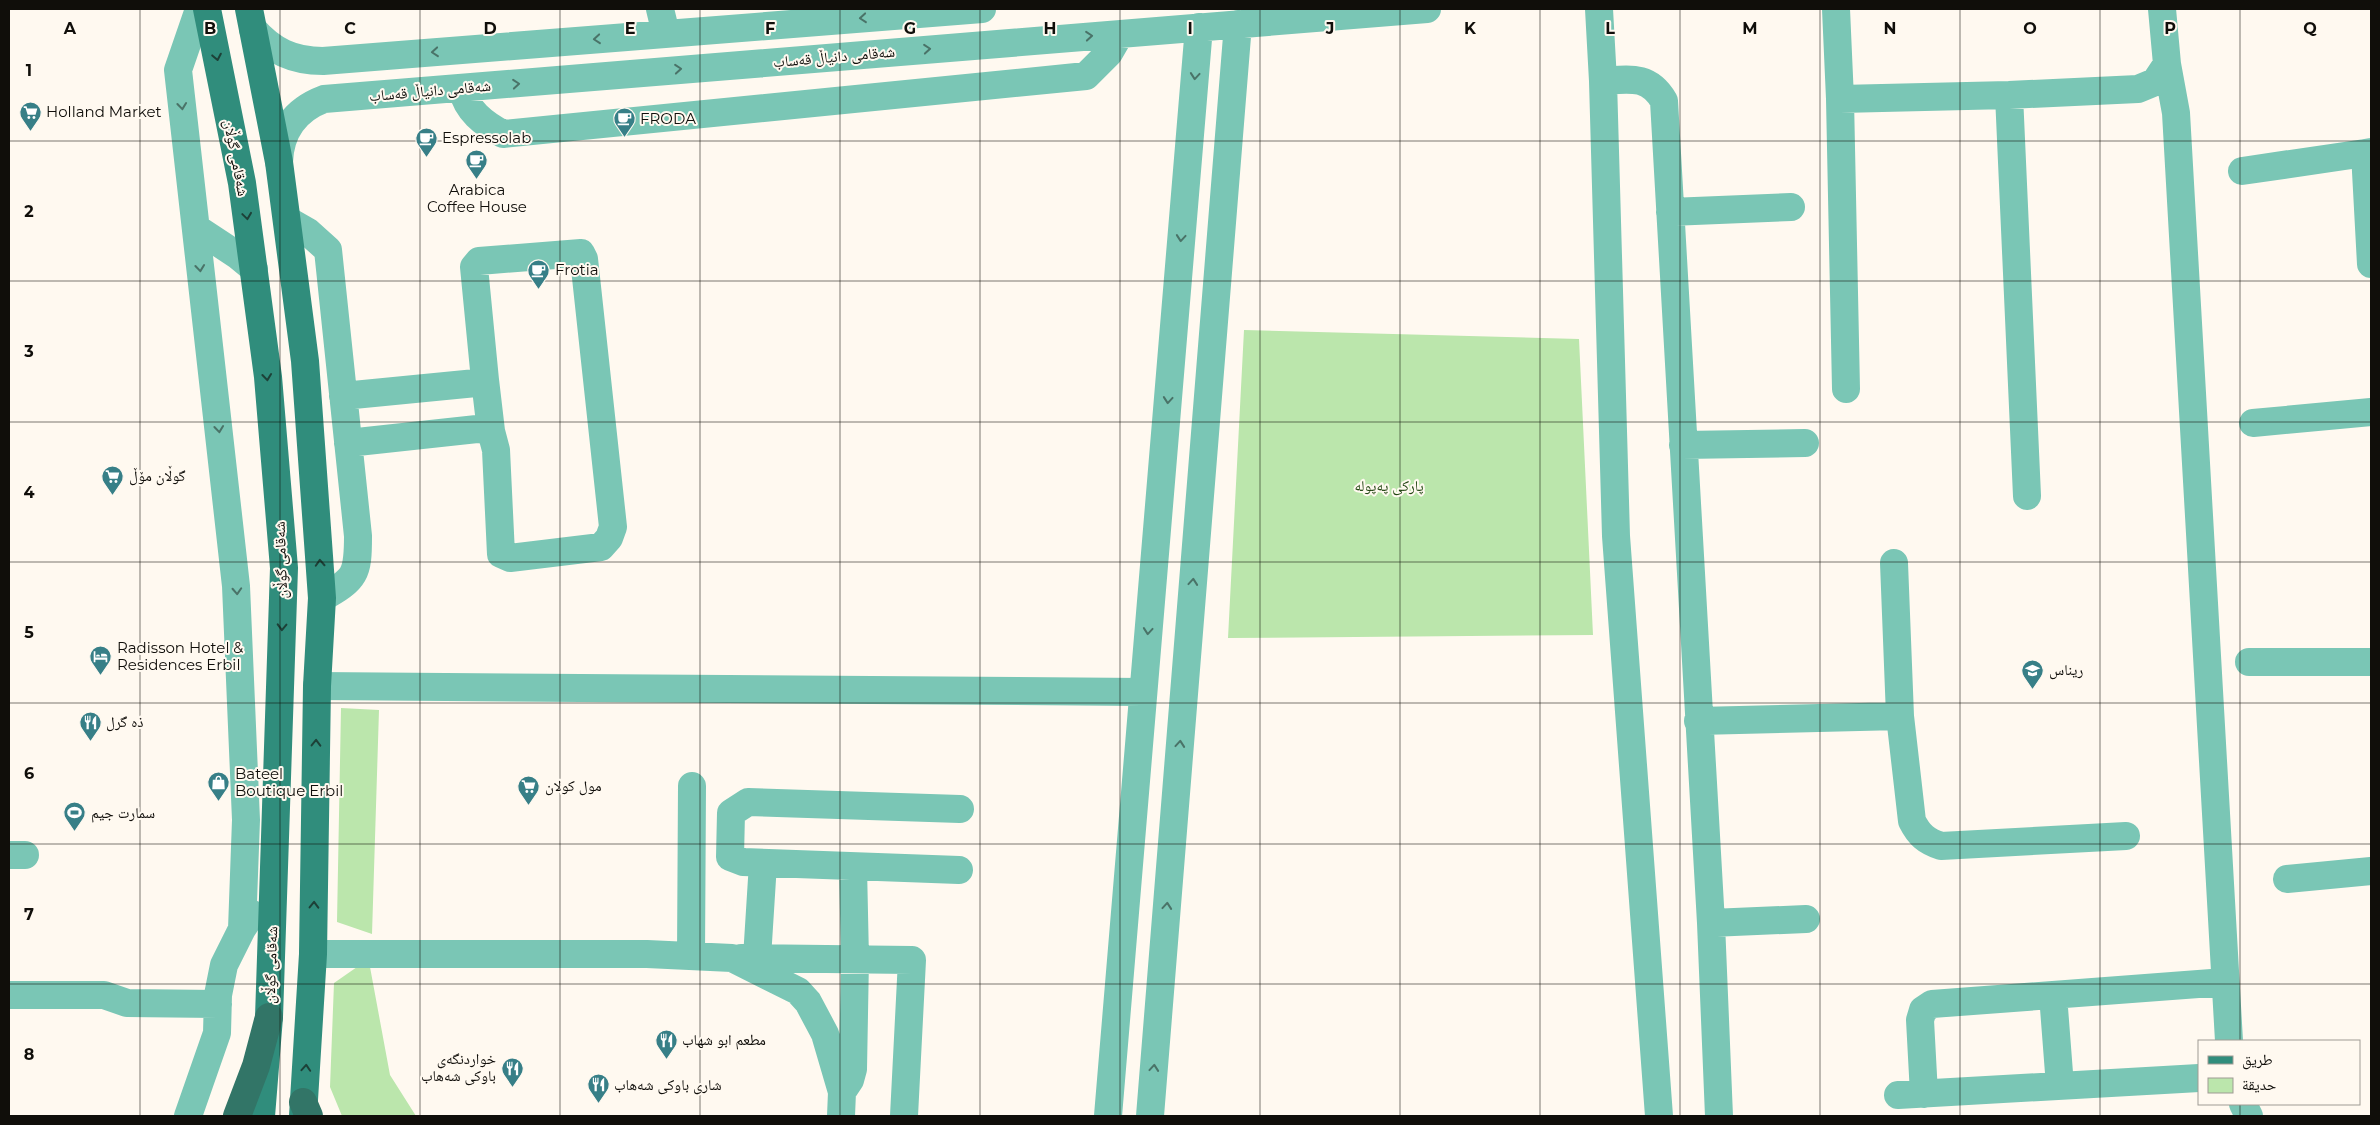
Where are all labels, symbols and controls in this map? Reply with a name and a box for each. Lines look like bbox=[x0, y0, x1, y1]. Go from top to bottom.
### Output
one-way arrow bbox=[859, 13, 867, 24]
text: A bbox=[63, 19, 77, 38]
text: B bbox=[204, 19, 216, 38]
text: C bbox=[344, 19, 356, 38]
text: D bbox=[483, 19, 497, 38]
text: E bbox=[625, 19, 635, 38]
text: F bbox=[765, 19, 775, 38]
text: G bbox=[904, 19, 916, 38]
text: H bbox=[1044, 19, 1056, 38]
text: I bbox=[1187, 19, 1193, 38]
text: J bbox=[1325, 19, 1334, 38]
text: K bbox=[1464, 19, 1477, 38]
text: L bbox=[1605, 19, 1615, 38]
text: M bbox=[1742, 19, 1758, 38]
text: N bbox=[1884, 19, 1896, 38]
text: O bbox=[2023, 19, 2037, 38]
text: P bbox=[2164, 19, 2176, 38]
text: Q bbox=[2303, 19, 2317, 38]
one-way arrow bbox=[1086, 31, 1094, 42]
one-way arrow bbox=[592, 34, 600, 45]
street label: شەقامی دانیاڵ قەساب bbox=[772, 42, 896, 72]
one-way arrow bbox=[924, 44, 932, 55]
one-way arrow bbox=[430, 47, 438, 58]
one-way arrow bbox=[211, 52, 221, 61]
text: 1 bbox=[26, 61, 32, 80]
one-way arrow bbox=[674, 64, 682, 75]
one-way arrow bbox=[1189, 72, 1200, 80]
street label: شەقامی دانیاڵ قەساب bbox=[368, 76, 492, 106]
one-way arrow bbox=[513, 79, 521, 90]
supermarket icon: Holland Market bbox=[18, 100, 42, 131]
place label: Holland Market bbox=[46, 102, 162, 121]
one-way arrow bbox=[176, 103, 187, 111]
cafe icon: FRODA bbox=[612, 107, 636, 138]
place label: FRODA bbox=[640, 109, 696, 128]
street label: شەقامی گوڵان bbox=[219, 118, 254, 198]
cafe icon: Espressolab bbox=[414, 126, 438, 157]
place label: Espressolab bbox=[442, 128, 531, 147]
cafe icon: Arabica Coffee House bbox=[465, 149, 489, 180]
place label: Arabica Coffee House bbox=[427, 180, 527, 216]
text: 2 bbox=[24, 202, 34, 221]
one-way arrow bbox=[241, 212, 251, 221]
one-way arrow bbox=[1176, 234, 1187, 242]
cafe icon: Frotia bbox=[527, 258, 551, 289]
place label: Frotia bbox=[555, 260, 599, 279]
one-way arrow bbox=[194, 264, 205, 272]
text: 3 bbox=[23, 342, 34, 361]
one-way arrow bbox=[262, 374, 273, 382]
one-way arrow bbox=[1162, 396, 1173, 404]
one-way arrow bbox=[213, 426, 224, 434]
supermarket icon: گوڵان مۆڵ bbox=[101, 464, 125, 495]
place label: گوڵان مۆڵ bbox=[129, 465, 186, 486]
park label: پارکی پەپولە bbox=[1354, 476, 1424, 496]
text: 4 bbox=[23, 483, 35, 502]
street label: شەقامی گوڵان bbox=[269, 521, 292, 599]
one-way arrow bbox=[315, 559, 326, 567]
one-way arrow bbox=[1188, 577, 1199, 585]
one-way arrow bbox=[231, 587, 242, 595]
text: 5 bbox=[24, 623, 34, 642]
one-way arrow bbox=[277, 623, 287, 631]
one-way arrow bbox=[1143, 628, 1154, 636]
place label: Radisson Hotel & Residences Erbil bbox=[117, 638, 243, 674]
hotel icon: Radisson Hotel & Residences Erbil bbox=[89, 645, 113, 676]
school or university icon: ريناس bbox=[2021, 658, 2045, 689]
place label: ريناس bbox=[2049, 660, 2084, 680]
restaurant icon: ذه گرل bbox=[78, 710, 102, 741]
place label: ذه گرل bbox=[106, 712, 143, 732]
one-way arrow bbox=[311, 739, 322, 747]
one-way arrow bbox=[1175, 739, 1186, 747]
text: 6 bbox=[24, 764, 34, 783]
place label: Bateel Boutique Erbil bbox=[235, 764, 343, 800]
shop icon: Bateel Boutique Erbil bbox=[207, 771, 231, 802]
supermarket icon: مول كولان bbox=[517, 774, 541, 805]
place label: مول كولان bbox=[545, 776, 602, 796]
sports icon: سمارت جیم bbox=[63, 801, 87, 832]
place label: سمارت جیم bbox=[91, 803, 155, 823]
one-way arrow bbox=[309, 901, 319, 909]
one-way arrow bbox=[1162, 901, 1173, 909]
text: 7 bbox=[24, 905, 34, 924]
street label: شەقامی گوڵان bbox=[259, 926, 282, 1004]
restaurant icon: مطعم ابو شهاب bbox=[654, 1028, 678, 1059]
place label: مطعم ابو شهاب bbox=[682, 1030, 766, 1050]
legend bbox=[2198, 1040, 2360, 1105]
text: 8 bbox=[24, 1045, 34, 1064]
place label: خواردنگەی باوکی شەھاب bbox=[421, 1049, 496, 1086]
text: طريق bbox=[2242, 1050, 2273, 1070]
restaurant icon: خواردنگەی باوکی شەھاب bbox=[500, 1056, 524, 1087]
one-way arrow bbox=[300, 1063, 311, 1071]
one-way arrow bbox=[1149, 1063, 1160, 1071]
restaurant icon: شاری باوکی شەھاب bbox=[586, 1073, 610, 1104]
place label: شاری باوکی شەھاب bbox=[614, 1075, 722, 1095]
text: حديقة bbox=[2242, 1075, 2277, 1094]

